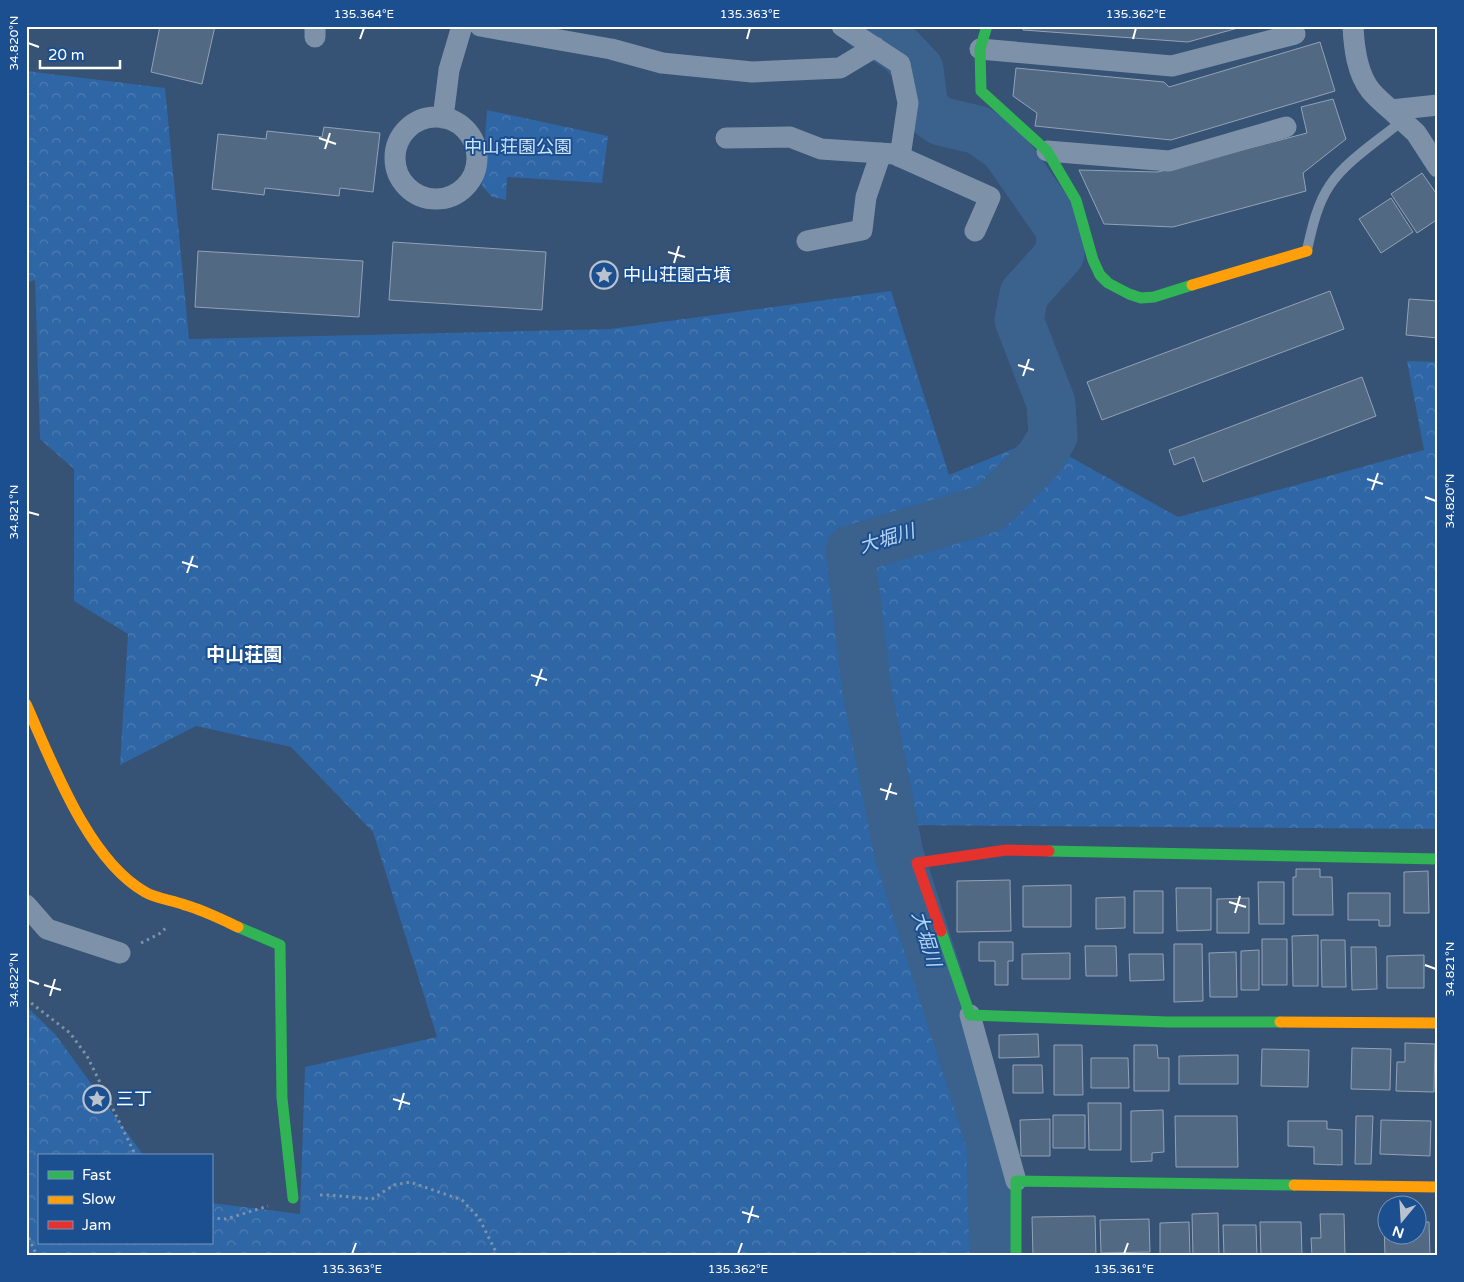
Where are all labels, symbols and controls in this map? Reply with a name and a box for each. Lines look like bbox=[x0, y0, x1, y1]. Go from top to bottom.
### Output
text: 135.364°E bbox=[334, 7, 395, 21]
text: 135.363°E bbox=[720, 7, 781, 21]
text: 135.362°E bbox=[1106, 7, 1167, 21]
text: 34.820°N bbox=[7, 16, 21, 70]
scale bar bbox=[40, 38, 120, 70]
text: 20 m bbox=[48, 46, 85, 64]
park label: 中山荘園公園 bbox=[464, 136, 572, 158]
place icon: 中山荘園古墳 bbox=[589, 260, 619, 290]
place label: 中山荘園古墳 bbox=[623, 264, 731, 286]
text: 34.820°N bbox=[1443, 474, 1457, 528]
text: 34.821°N bbox=[7, 485, 21, 539]
water label: 大堀川 bbox=[857, 520, 919, 558]
district label: 中山荘園 bbox=[206, 644, 282, 666]
water label: 大堀川 bbox=[907, 909, 945, 971]
text: 34.821°N bbox=[1443, 942, 1457, 996]
text: 34.822°N bbox=[7, 953, 21, 1007]
place icon: 三丁 bbox=[82, 1084, 112, 1114]
place label: 三丁 bbox=[116, 1088, 152, 1110]
legend bbox=[38, 1154, 212, 1244]
text: Fast bbox=[82, 1166, 112, 1184]
text: Slow bbox=[82, 1190, 116, 1208]
north arrow bbox=[1376, 1194, 1426, 1244]
text: Jam bbox=[82, 1216, 111, 1234]
text: N bbox=[1390, 1222, 1406, 1242]
text: 135.363°E bbox=[322, 1262, 383, 1276]
text: 135.362°E bbox=[708, 1262, 769, 1276]
text: 135.361°E bbox=[1094, 1262, 1155, 1276]

